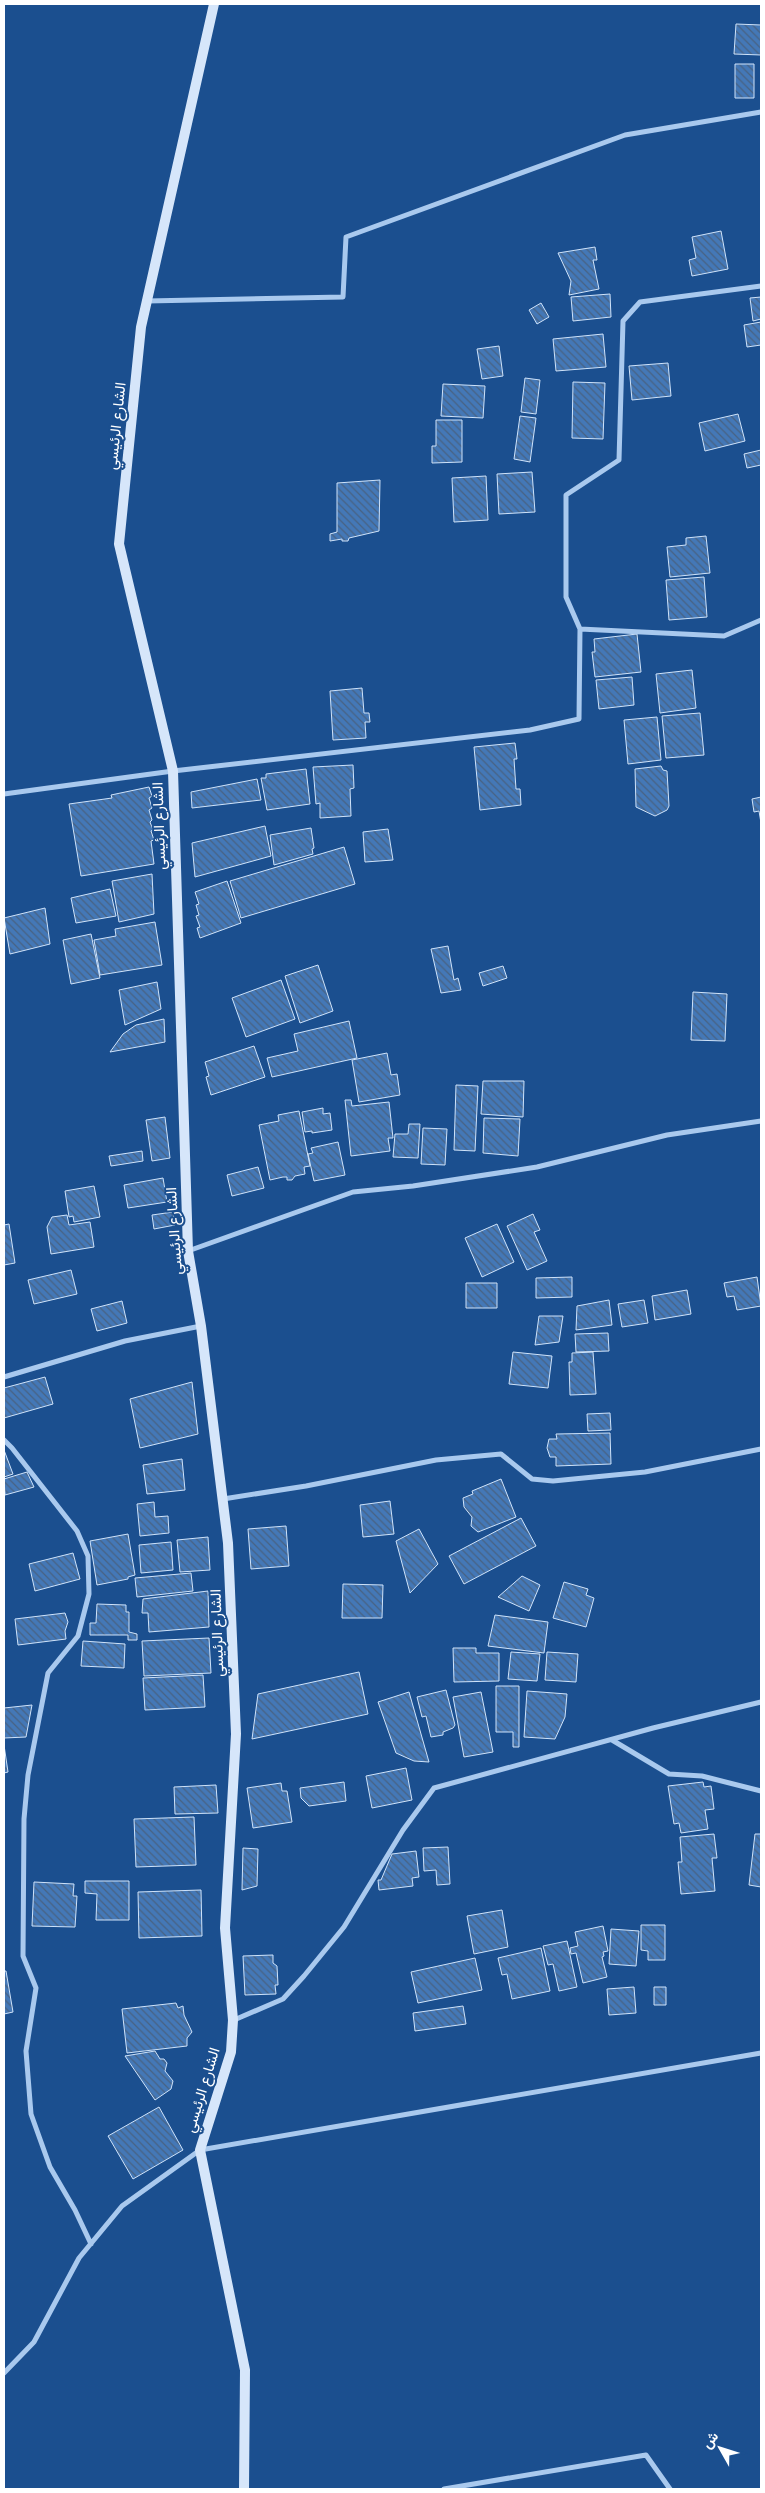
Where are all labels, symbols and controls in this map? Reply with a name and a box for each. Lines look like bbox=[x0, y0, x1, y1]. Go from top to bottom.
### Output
street label: الشارع الرئيسي bbox=[102, 381, 134, 471]
street label: الشارع الرئيسي bbox=[148, 782, 174, 870]
street label: الشارع الرئيسي bbox=[162, 1186, 190, 1276]
street label: الشارع الرئيسي bbox=[206, 1589, 232, 1677]
street label: الشارع الرئيسي bbox=[181, 2045, 227, 2136]
north arrow bbox=[695, 2423, 745, 2473]
text: ش bbox=[698, 2428, 722, 2452]

